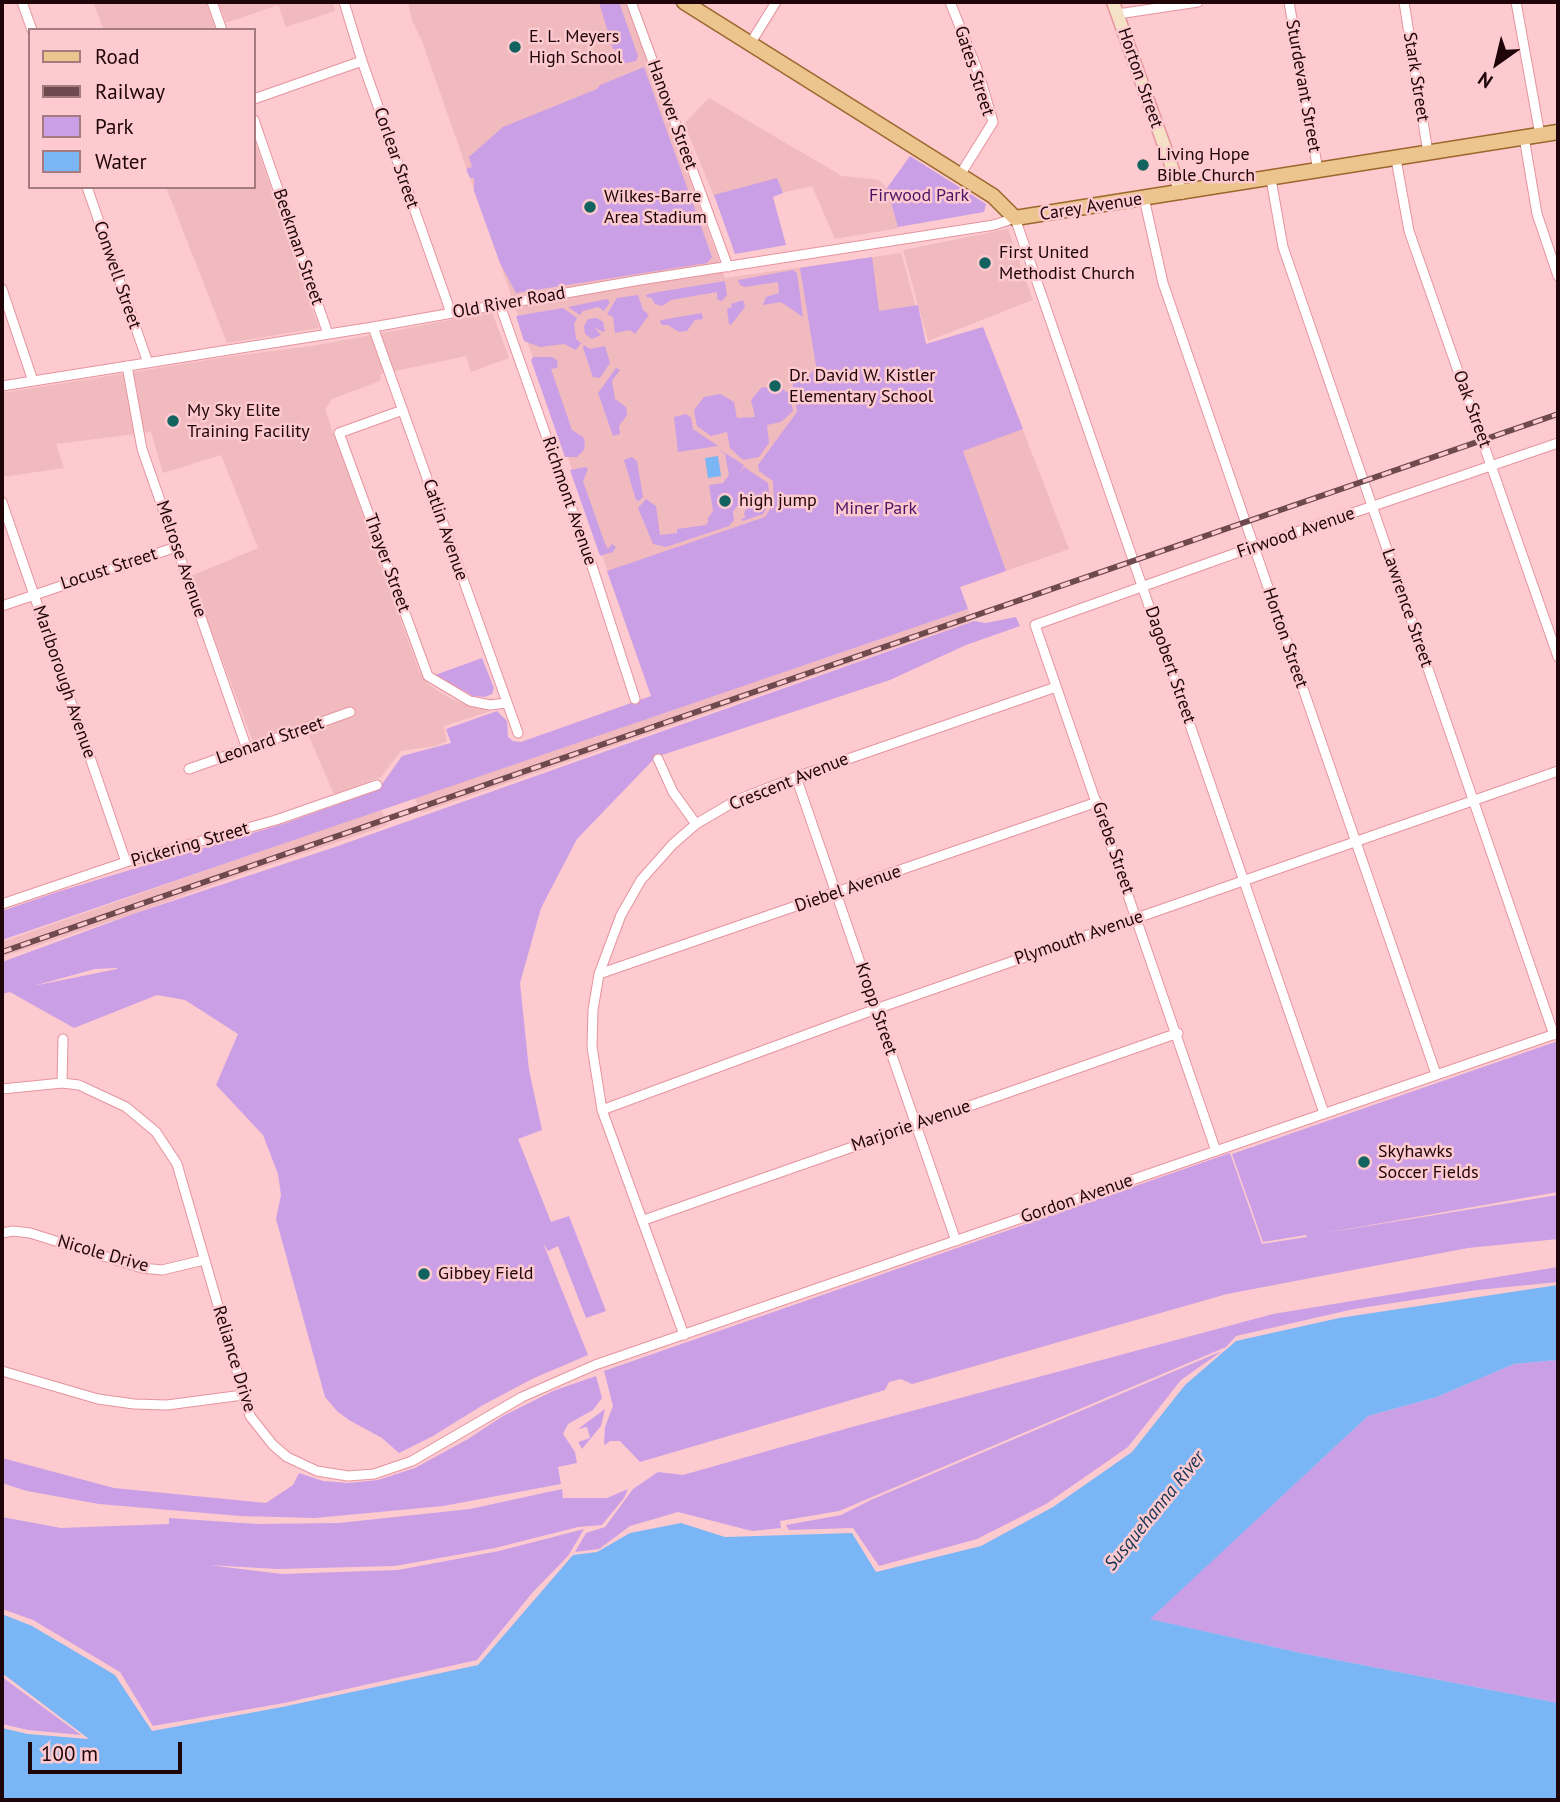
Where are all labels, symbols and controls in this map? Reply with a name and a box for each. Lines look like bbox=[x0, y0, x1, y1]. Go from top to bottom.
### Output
street label: Sturdevant Street bbox=[1281, 18, 1325, 154]
street label: Gates Street bbox=[949, 23, 999, 119]
street label: Horton Street bbox=[1113, 25, 1167, 131]
place label: E. L. Meyers High School bbox=[529, 26, 622, 68]
legend bbox=[28, 28, 256, 189]
north arrow bbox=[1462, 28, 1532, 98]
street label: Stark Street bbox=[1398, 31, 1434, 123]
marker: E. L. Meyers High School bbox=[507, 39, 523, 55]
text: Road bbox=[95, 43, 139, 70]
street label: Hanover Street bbox=[642, 57, 702, 173]
text: N bbox=[1473, 67, 1497, 94]
text: Railway bbox=[95, 78, 165, 105]
street label: Corlear Street bbox=[369, 105, 423, 211]
text: Park bbox=[95, 113, 134, 140]
place label: Living Hope Bible Church bbox=[1157, 144, 1255, 186]
text: Water bbox=[95, 148, 147, 175]
marker: Living Hope Bible Church bbox=[1135, 157, 1151, 173]
park label: Firwood Park bbox=[869, 185, 969, 207]
street label: Beekman Street bbox=[268, 186, 328, 308]
place label: Wilkes-Barre Area Stadium bbox=[604, 186, 707, 228]
street label: Carey Avenue bbox=[1038, 188, 1144, 226]
marker: Wilkes-Barre Area Stadium bbox=[582, 199, 598, 215]
street label: Conwell Street bbox=[88, 218, 146, 332]
place label: First United Methodist Church bbox=[999, 242, 1135, 284]
marker: First United Methodist Church bbox=[977, 255, 993, 271]
street label: Old River Road bbox=[451, 282, 567, 324]
place label: Dr. David W. Kistler Elementary School bbox=[789, 365, 935, 408]
street label: Oak Street bbox=[1448, 367, 1496, 451]
marker: Dr. David W. Kistler Elementary School bbox=[767, 378, 783, 394]
place label: My Sky Elite Training Facility bbox=[187, 400, 310, 442]
marker: My Sky Elite Training Facility bbox=[165, 413, 181, 429]
street label: Richmont Avenue bbox=[537, 434, 601, 568]
street label: Catlin Avenue bbox=[418, 476, 472, 584]
place label: high jump bbox=[739, 490, 817, 512]
marker: high jump bbox=[717, 493, 733, 509]
street label: Melrose Avenue bbox=[151, 498, 211, 620]
park label: Miner Park bbox=[835, 498, 917, 520]
street label: Firwood Avenue bbox=[1234, 503, 1358, 563]
street label: Thayer Street bbox=[359, 511, 415, 615]
street label: Locust Street bbox=[58, 543, 160, 595]
street label: Lawrence Street bbox=[1377, 546, 1437, 670]
street label: Horton Street bbox=[1258, 585, 1312, 691]
street label: Marlborough Avenue bbox=[28, 603, 100, 761]
street label: Dagobert Street bbox=[1140, 604, 1200, 726]
street label: Leonard Street bbox=[213, 713, 327, 769]
street label: Crescent Avenue bbox=[726, 748, 852, 816]
street label: Grebe Street bbox=[1087, 799, 1139, 897]
street label: Pickering Street bbox=[128, 818, 252, 872]
street label: Diebel Avenue bbox=[792, 861, 904, 917]
street label: Plymouth Avenue bbox=[1012, 906, 1146, 970]
street label: Kropp Street bbox=[850, 960, 902, 1058]
street label: Marjorie Avenue bbox=[848, 1095, 974, 1157]
place label: Skyhawks Soccer Fields bbox=[1378, 1141, 1478, 1184]
marker: Skyhawks Soccer Fields bbox=[1356, 1154, 1372, 1170]
street label: Gordon Avenue bbox=[1018, 1170, 1136, 1228]
street label: Nicole Drive bbox=[55, 1231, 151, 1277]
place label: Gibbey Field bbox=[438, 1263, 533, 1285]
marker: Gibbey Field bbox=[416, 1266, 432, 1282]
street label: Reliance Drive bbox=[208, 1303, 260, 1415]
water label: Susquehanna River bbox=[1100, 1447, 1210, 1575]
scale bar bbox=[32, 1728, 186, 1772]
text: 100 m bbox=[41, 1740, 98, 1767]

